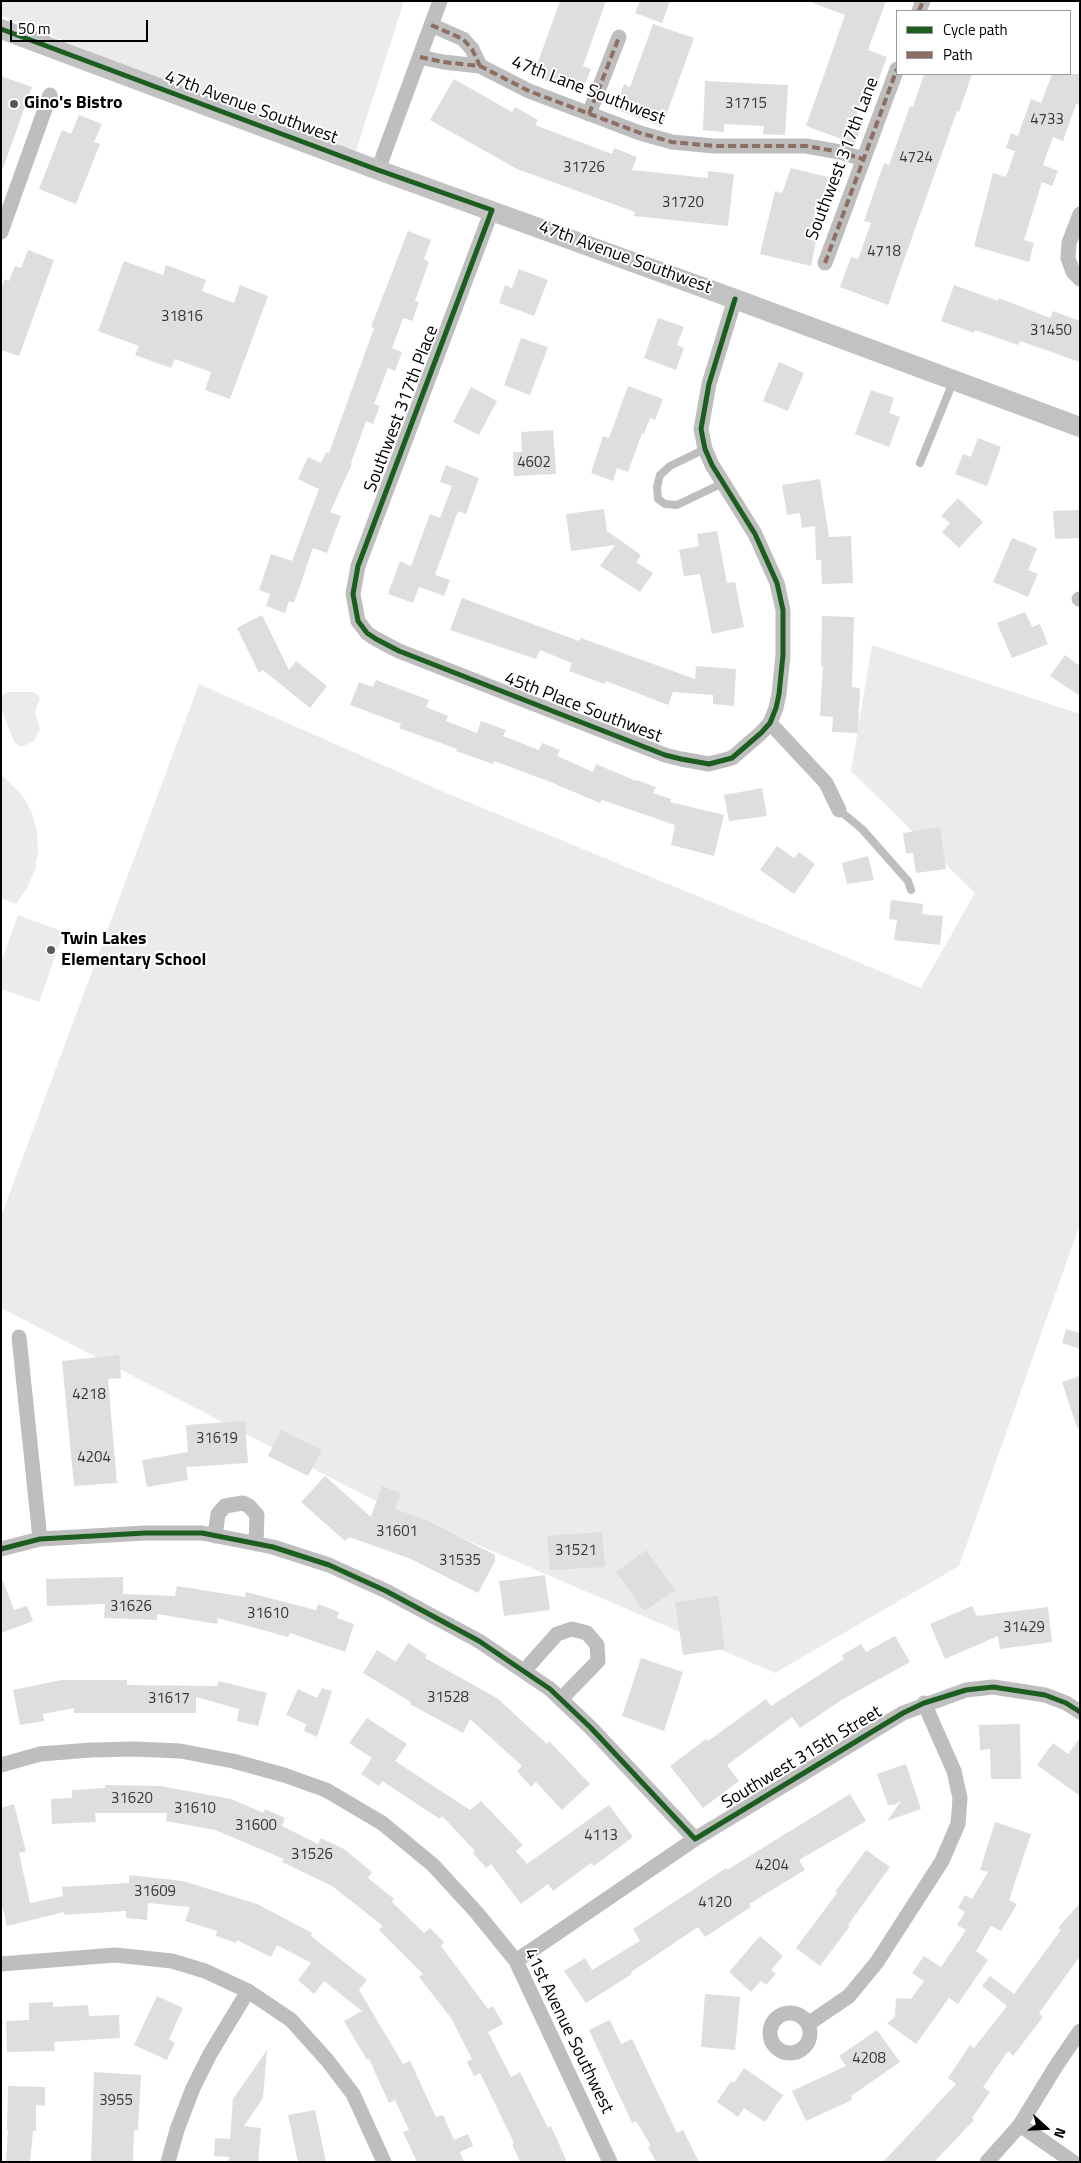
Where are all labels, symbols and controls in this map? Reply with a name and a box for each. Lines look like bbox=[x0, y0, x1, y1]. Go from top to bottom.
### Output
scale bar bbox=[12, 10, 150, 42]
legend bbox=[896, 10, 1071, 75]
text: 50 m bbox=[18, 17, 51, 40]
text: Cycle path bbox=[943, 18, 1008, 41]
text: Path bbox=[943, 43, 973, 66]
street label: 47th Lane Southwest bbox=[508, 52, 668, 130]
street label: 47th Avenue Southwest bbox=[162, 67, 340, 149]
street label: Southwest 317th Lane bbox=[802, 75, 884, 243]
place label: Gino's Bistro bbox=[24, 93, 123, 115]
house number: 31715 bbox=[725, 95, 767, 113]
marker: Gino's Bistro bbox=[8, 98, 20, 110]
house number: 4733 bbox=[1030, 111, 1064, 129]
house number: 4724 bbox=[899, 149, 933, 167]
house number: 31726 bbox=[563, 159, 605, 177]
house number: 31720 bbox=[662, 194, 704, 212]
street label: 47th Avenue Southwest bbox=[536, 217, 714, 299]
house number: 4718 bbox=[867, 243, 901, 261]
house number: 31816 bbox=[161, 308, 203, 326]
house number: 31450 bbox=[1030, 322, 1072, 340]
street label: Southwest 317th Place bbox=[360, 323, 444, 495]
house number: 4602 bbox=[517, 454, 551, 472]
street label: 45th Place Southwest bbox=[501, 668, 665, 748]
place label: Twin Lakes Elementary School bbox=[61, 929, 206, 972]
marker: Twin Lakes Elementary School bbox=[45, 944, 57, 956]
house number: 4218 bbox=[72, 1386, 106, 1404]
house number: 31619 bbox=[196, 1430, 238, 1448]
house number: 4204 bbox=[77, 1449, 111, 1467]
house number: 31601 bbox=[376, 1523, 418, 1541]
house number: 31521 bbox=[555, 1542, 597, 1560]
house number: 31535 bbox=[439, 1552, 481, 1570]
house number: 31626 bbox=[110, 1598, 152, 1616]
house number: 31610 bbox=[247, 1605, 289, 1623]
house number: 31429 bbox=[1003, 1619, 1045, 1637]
house number: 31528 bbox=[427, 1689, 469, 1707]
house number: 31617 bbox=[148, 1690, 190, 1708]
street label: Southwest 315th Street bbox=[718, 1702, 886, 1814]
house number: 31620 bbox=[111, 1790, 153, 1808]
house number: 31610 bbox=[174, 1800, 216, 1818]
house number: 31600 bbox=[235, 1817, 277, 1835]
house number: 4113 bbox=[584, 1827, 618, 1845]
house number: 31526 bbox=[291, 1846, 333, 1864]
house number: 4204 bbox=[755, 1857, 789, 1875]
house number: 31609 bbox=[134, 1883, 176, 1901]
house number: 4120 bbox=[698, 1894, 732, 1912]
street label: 41st Avenue Southwest bbox=[519, 1945, 617, 2117]
house number: 4208 bbox=[852, 2050, 886, 2068]
house number: 3955 bbox=[99, 2092, 133, 2110]
north arrow bbox=[1021, 2103, 1071, 2153]
text: N bbox=[1049, 2125, 1072, 2141]

